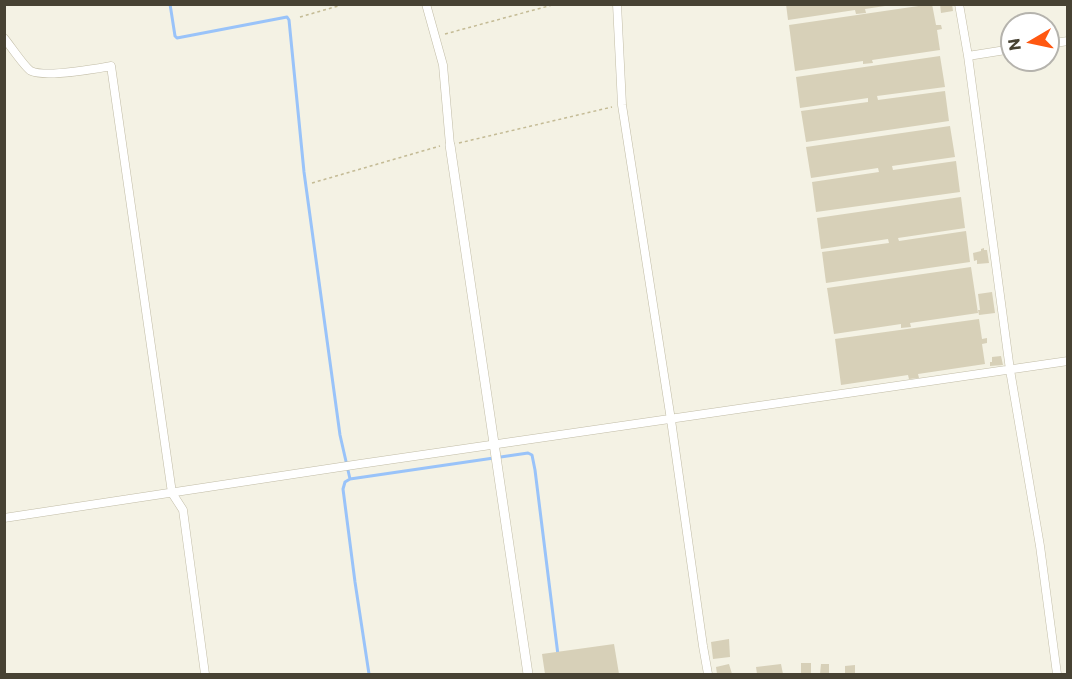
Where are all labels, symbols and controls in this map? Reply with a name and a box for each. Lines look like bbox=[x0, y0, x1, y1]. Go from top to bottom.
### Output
north arrow bbox=[1000, 12, 1060, 72]
text: N bbox=[1003, 37, 1024, 52]

